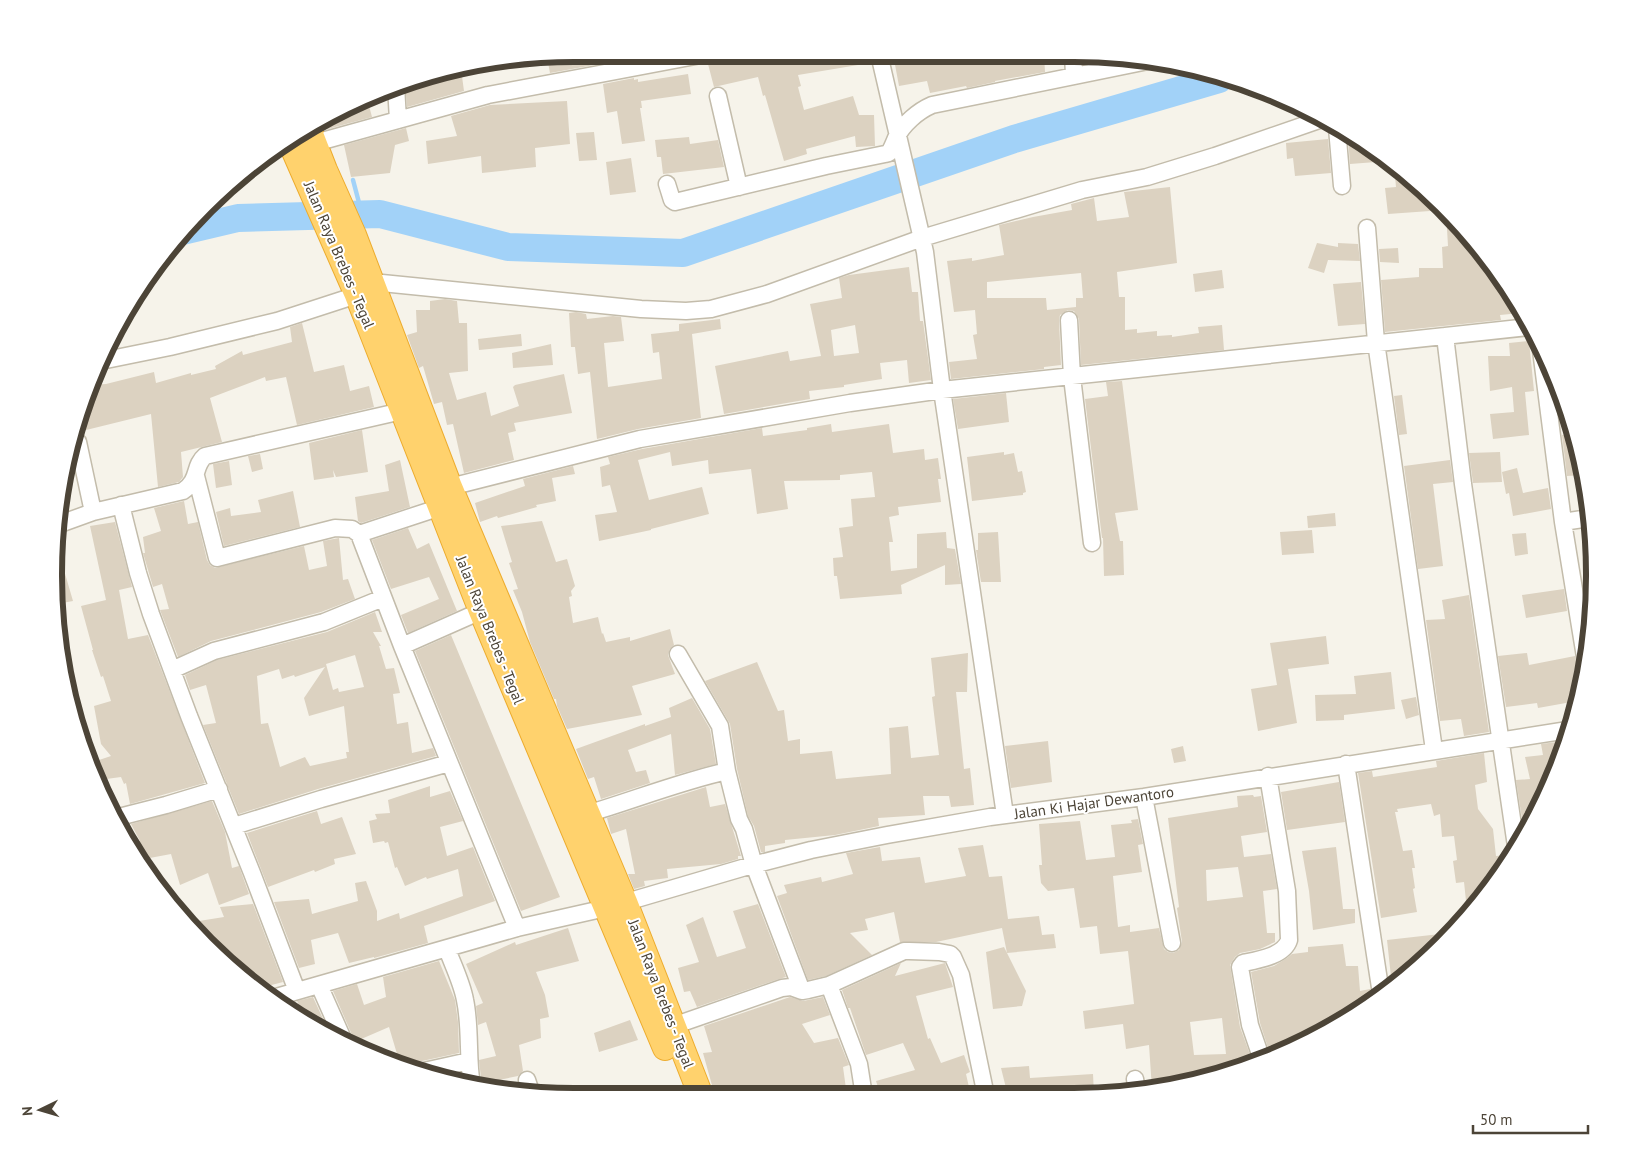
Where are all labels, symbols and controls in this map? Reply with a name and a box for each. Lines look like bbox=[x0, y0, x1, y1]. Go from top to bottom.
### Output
street label: Jalan Raya Brebes - Tegal bbox=[299, 177, 379, 332]
street label: Jalan Raya Brebes - Tegal bbox=[452, 552, 529, 707]
street label: Jalan Ki Hajar Dewantoro bbox=[1012, 782, 1175, 823]
street label: Jalan Raya Brebes - Tegal bbox=[624, 916, 699, 1072]
north arrow bbox=[15, 1085, 65, 1135]
scale bar bbox=[1473, 1102, 1588, 1134]
text: N bbox=[18, 1106, 36, 1117]
text: 50 m bbox=[1480, 1110, 1513, 1129]

